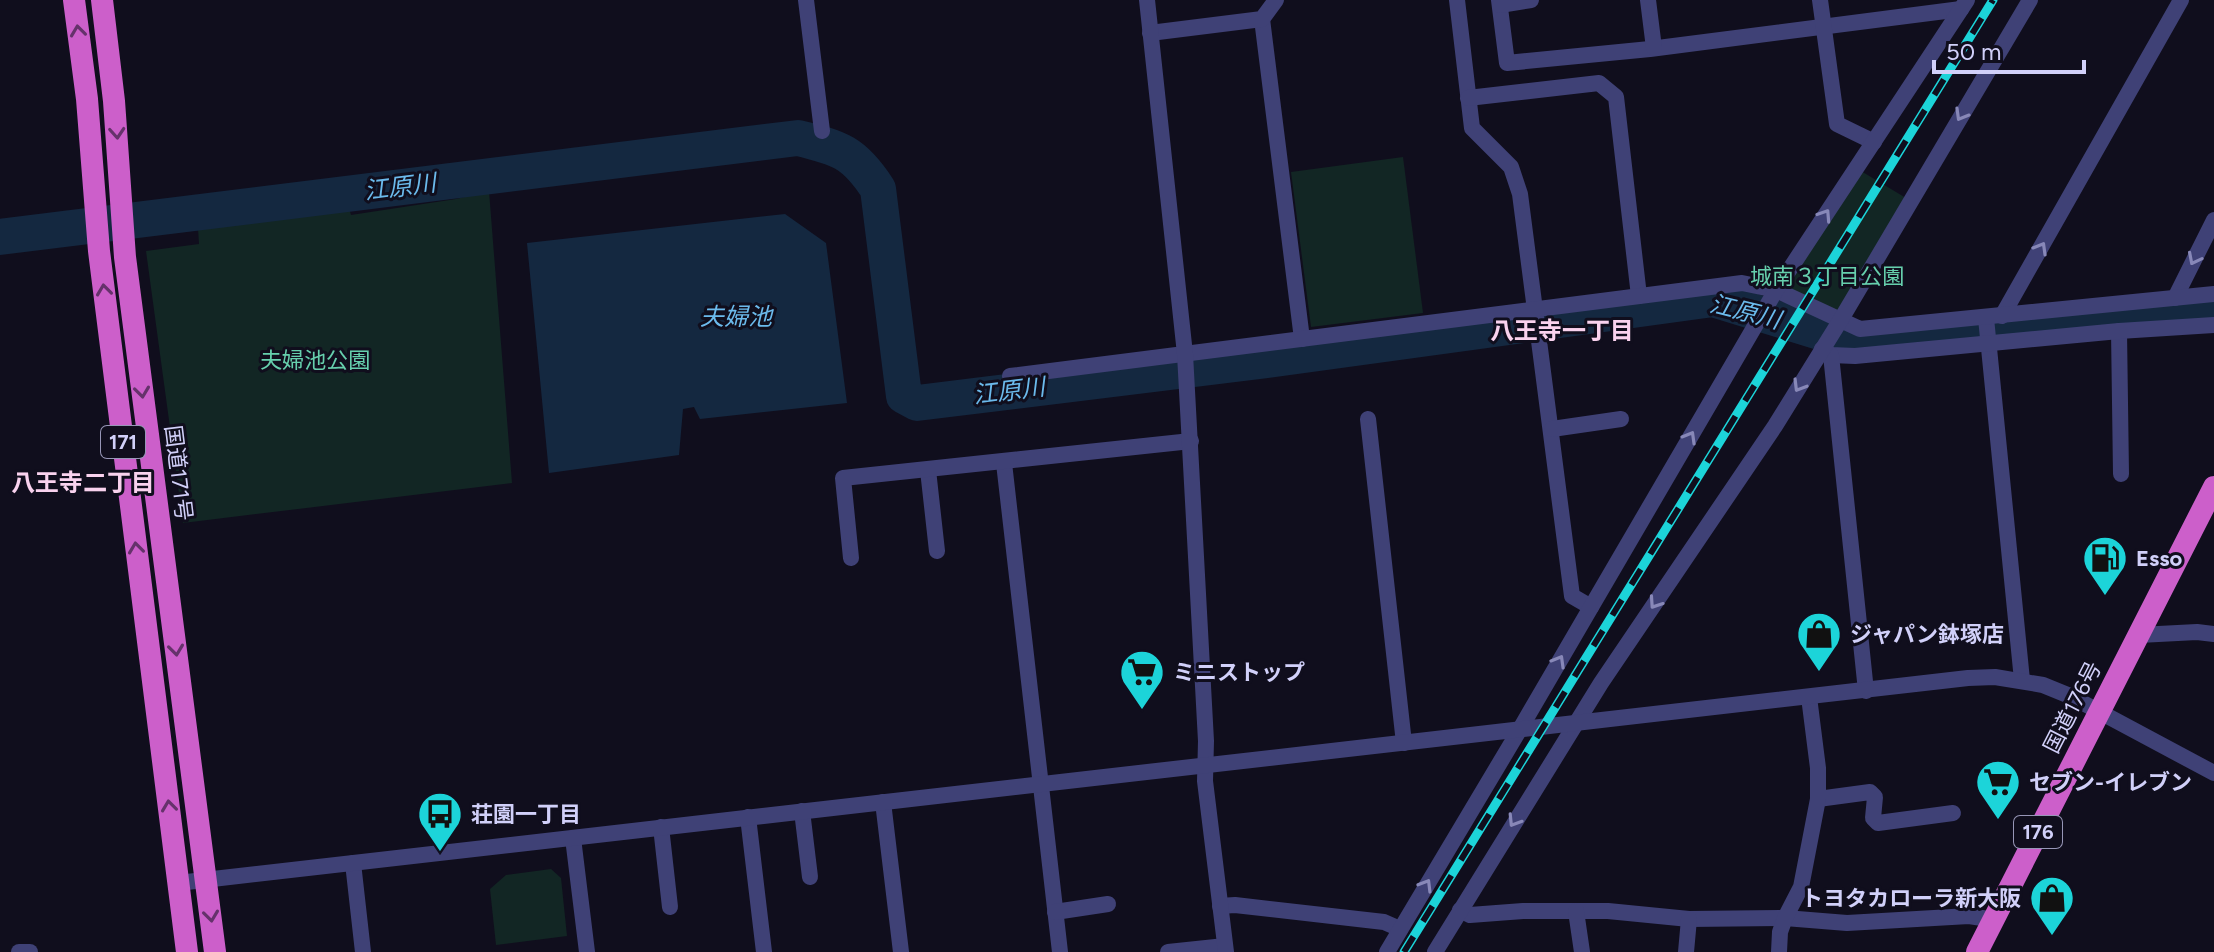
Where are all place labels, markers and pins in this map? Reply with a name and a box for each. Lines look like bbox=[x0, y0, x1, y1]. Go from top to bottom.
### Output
fuel station icon: Esso bbox=[2081, 534, 2129, 597]
place label: Esso bbox=[2136, 545, 2182, 572]
shop icon: ジャパン鉢塚店 bbox=[1795, 610, 1843, 673]
place label: ジャパン鉢塚店 bbox=[1850, 621, 2004, 648]
supermarket icon: ミニストップ bbox=[1118, 648, 1166, 711]
place label: ミニストップ bbox=[1173, 659, 1305, 686]
supermarket icon: セブン-イレブン bbox=[1974, 758, 2022, 821]
place label: セブン-イレブン bbox=[2029, 769, 2192, 796]
bus stop icon: 荘園一丁目 bbox=[416, 790, 464, 853]
place label: 荘園一丁目 bbox=[471, 801, 581, 828]
shop icon: トヨタカローラ新大阪 bbox=[2028, 874, 2076, 937]
place label: トヨタカローラ新大阪 bbox=[1801, 885, 2021, 912]

